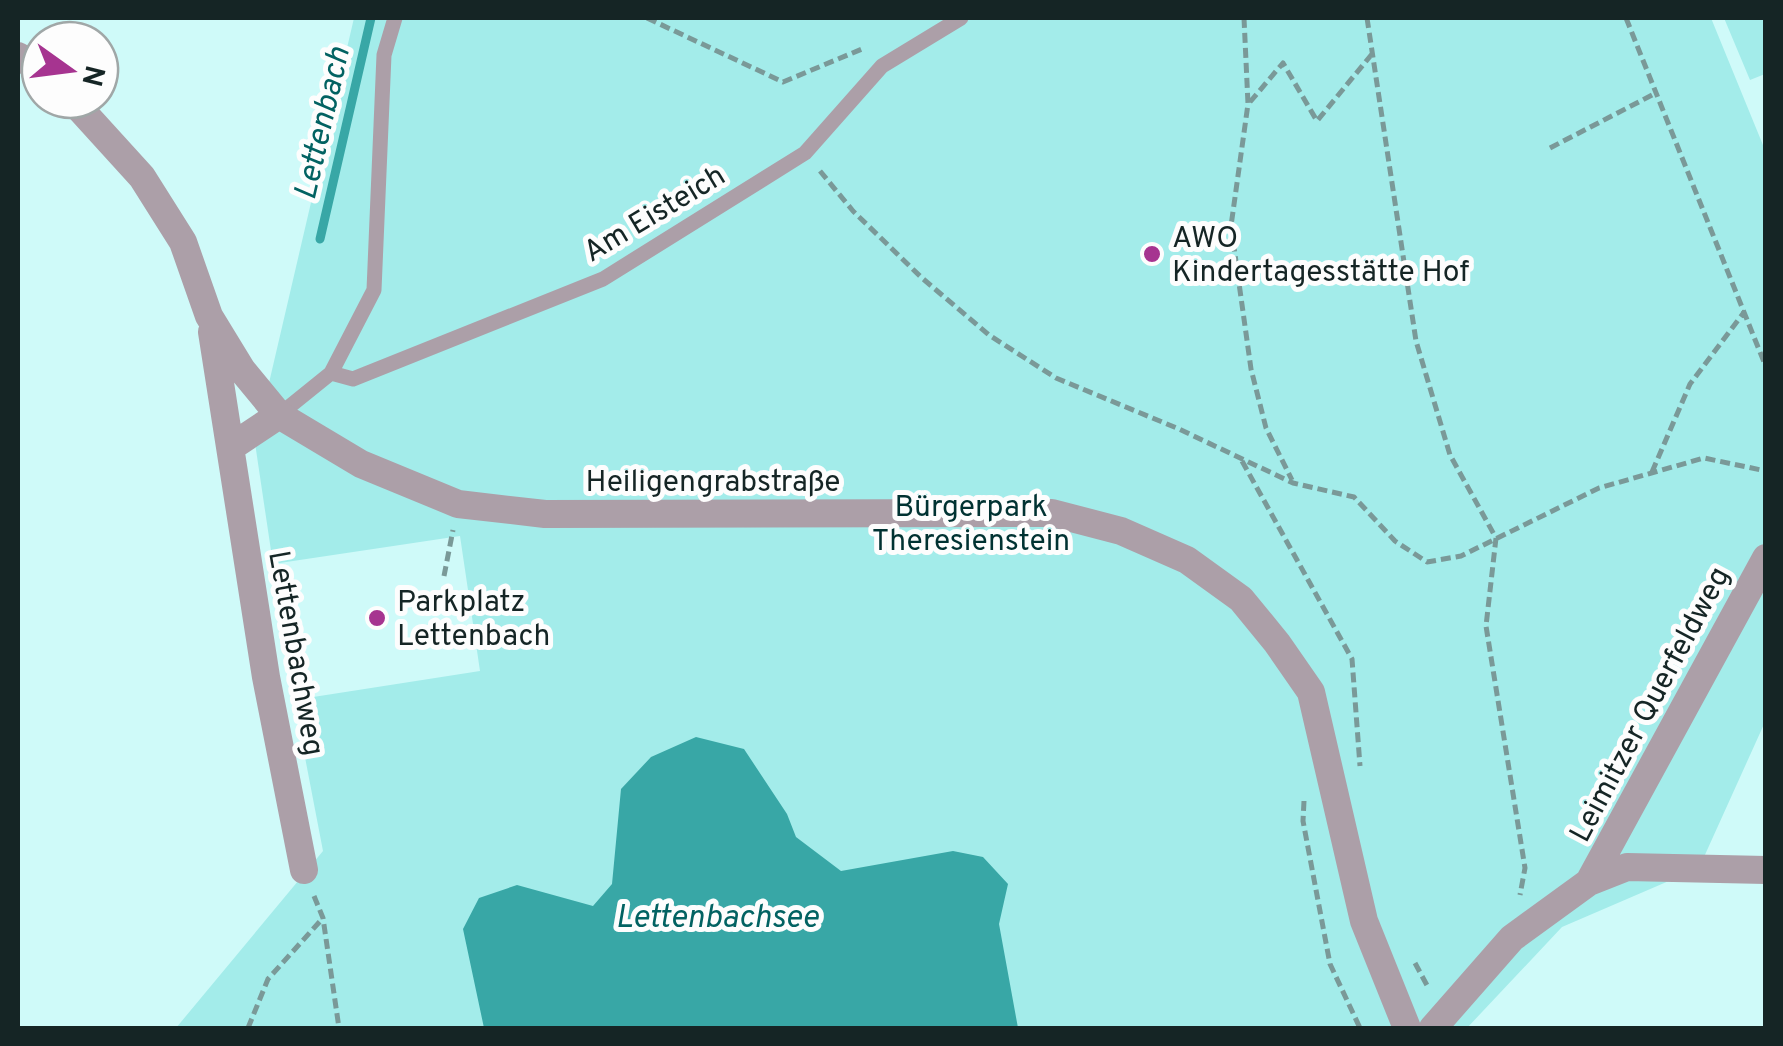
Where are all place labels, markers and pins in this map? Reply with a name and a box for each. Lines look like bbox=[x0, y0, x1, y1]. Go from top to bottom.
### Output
place label: AWO Kindertagesstätte Hof bbox=[1172, 221, 1469, 292]
marker: AWO Kindertagesstätte Hof bbox=[1141, 243, 1163, 265]
place label: Parkplatz Lettenbach bbox=[397, 585, 550, 656]
marker: Parkplatz Lettenbach bbox=[366, 607, 388, 629]

